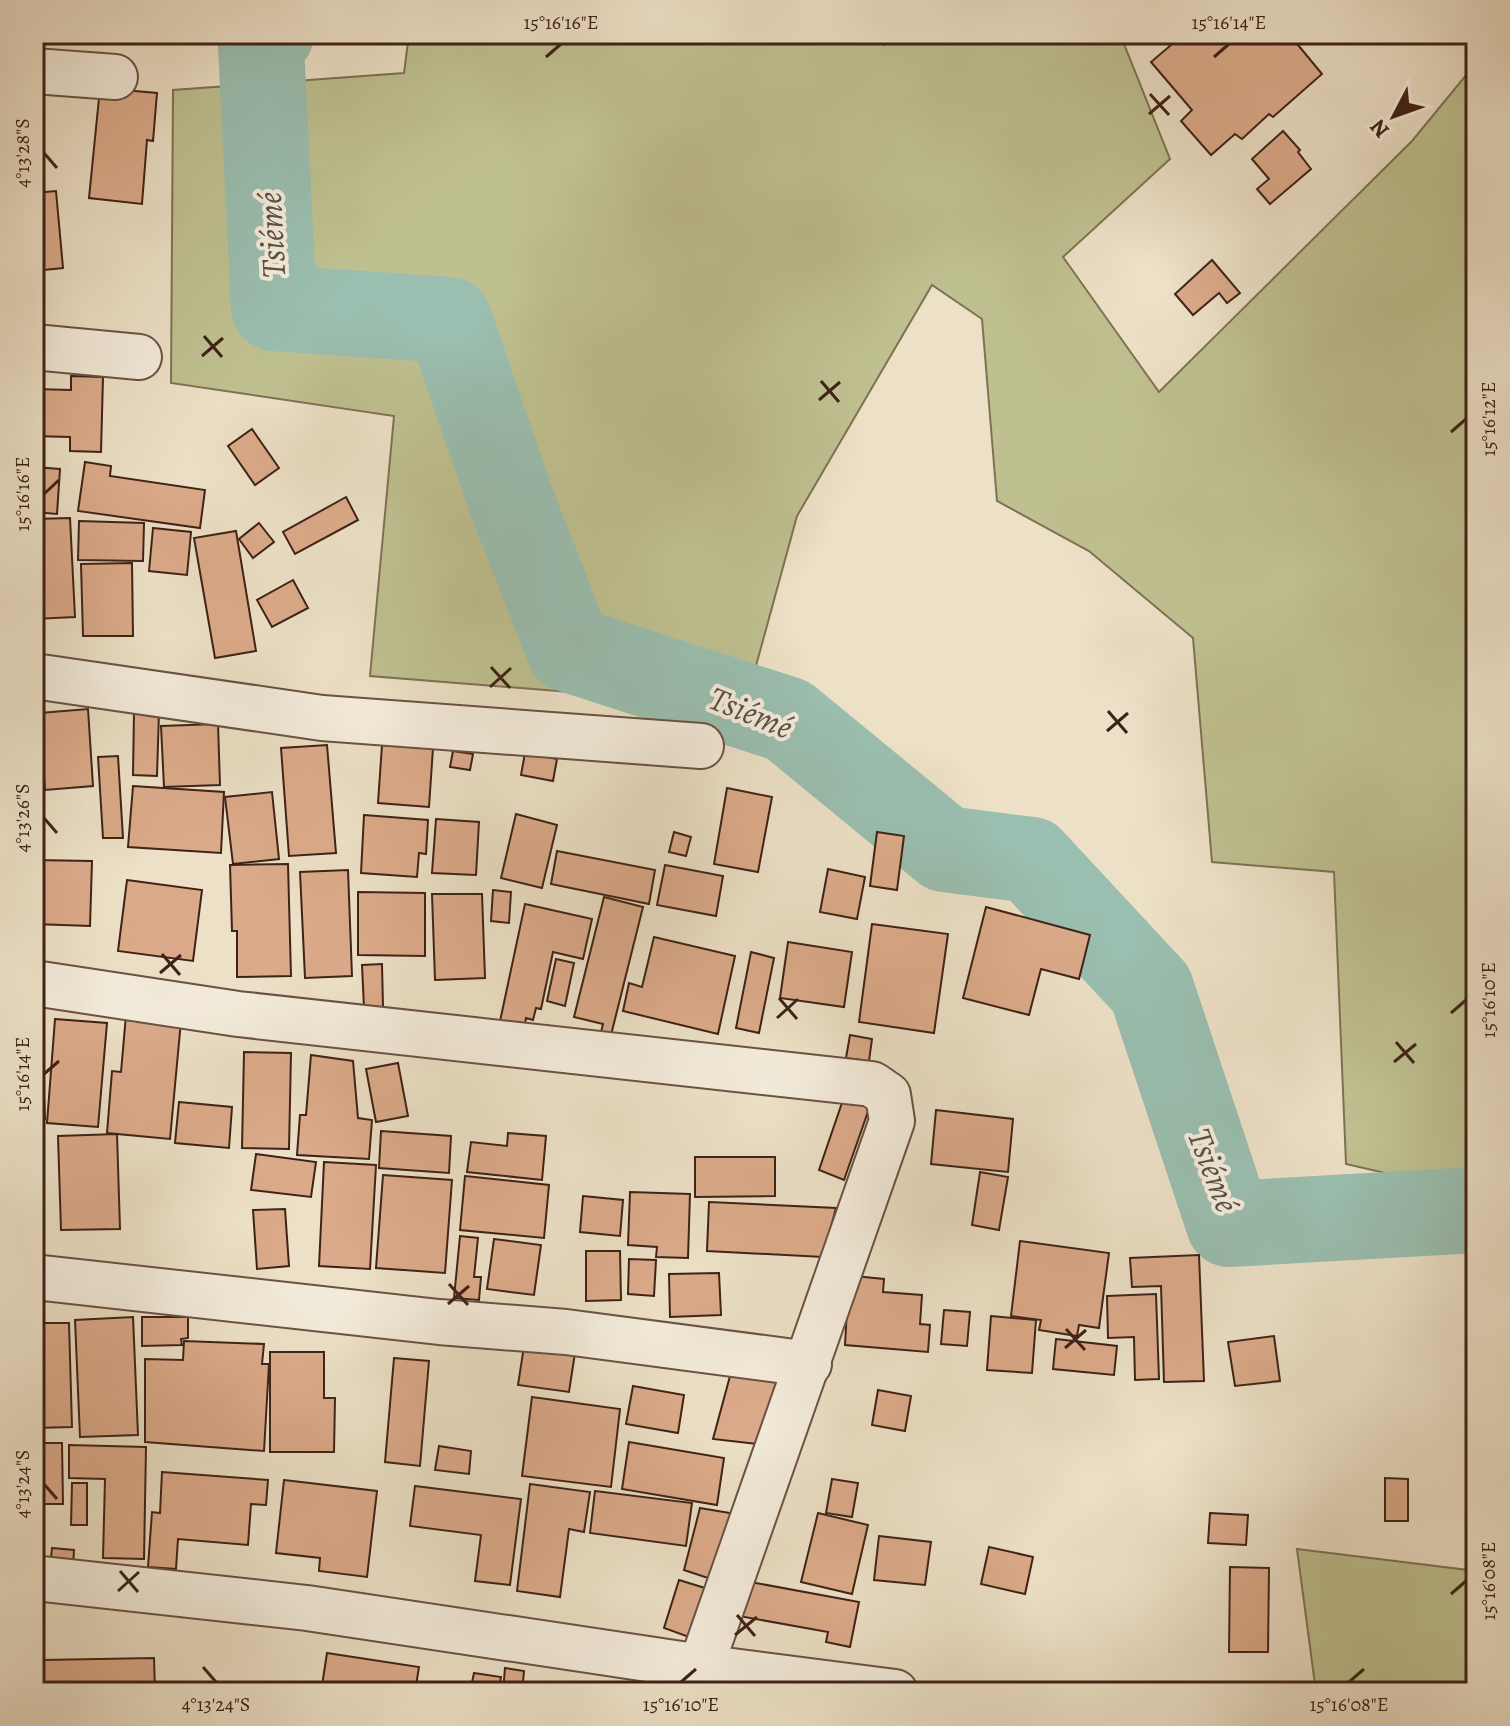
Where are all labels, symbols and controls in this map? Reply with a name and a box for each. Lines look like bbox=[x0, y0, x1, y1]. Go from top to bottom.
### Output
text: 15°16'16"E bbox=[524, 9, 598, 36]
text: 15°16'14"E bbox=[1192, 9, 1266, 36]
north arrow bbox=[1354, 76, 1434, 156]
text: N bbox=[1363, 113, 1396, 144]
text: 4°13'28"S bbox=[9, 118, 36, 188]
water label: Tsiémé bbox=[246, 191, 297, 279]
text: 15°16'12"E bbox=[1475, 381, 1502, 457]
text: 15°16'16"E bbox=[9, 457, 36, 531]
water label: Tsiémé bbox=[702, 674, 800, 750]
text: 4°13'26"S bbox=[9, 783, 36, 853]
text: 15°16'10"E bbox=[1475, 962, 1502, 1038]
text: 15°16'14"E bbox=[9, 1037, 36, 1111]
water label: Tsiémé bbox=[1176, 1121, 1251, 1219]
text: 4°13'24"S bbox=[9, 1450, 36, 1518]
text: 15°16'08"E bbox=[1475, 1541, 1502, 1621]
text: 4°13'24"S bbox=[182, 1691, 250, 1718]
text: 15°16'10"E bbox=[643, 1691, 719, 1718]
text: 15°16'08"E bbox=[1309, 1691, 1389, 1718]

